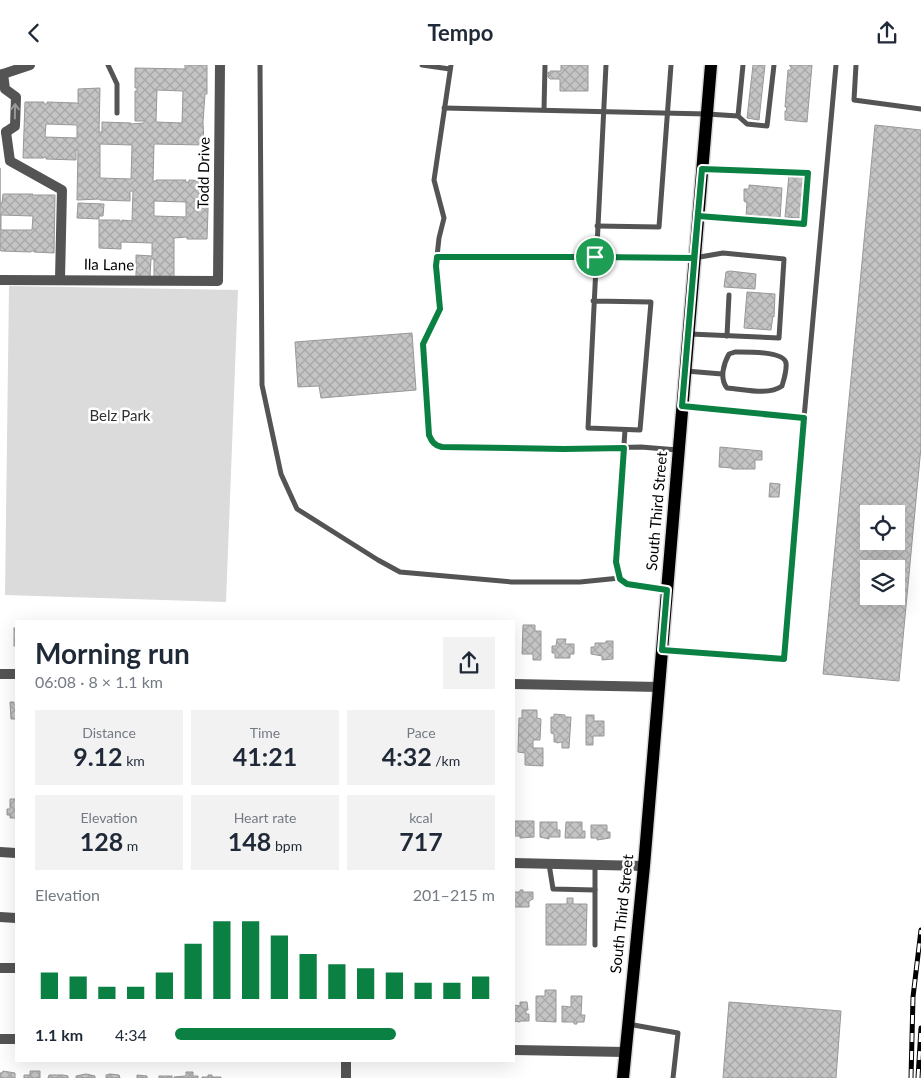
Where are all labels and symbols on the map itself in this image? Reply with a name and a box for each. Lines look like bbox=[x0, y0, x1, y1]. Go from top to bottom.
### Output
one-way arrow bbox=[10, 103, 20, 120]
street label: Todd Drive bbox=[193, 137, 213, 209]
pin bbox=[574, 236, 616, 278]
street label: Ila Lane bbox=[84, 255, 134, 273]
park label: Belz Park bbox=[90, 406, 151, 424]
street label: South Third Street bbox=[642, 450, 670, 571]
street label: South Third Street bbox=[606, 853, 636, 974]

